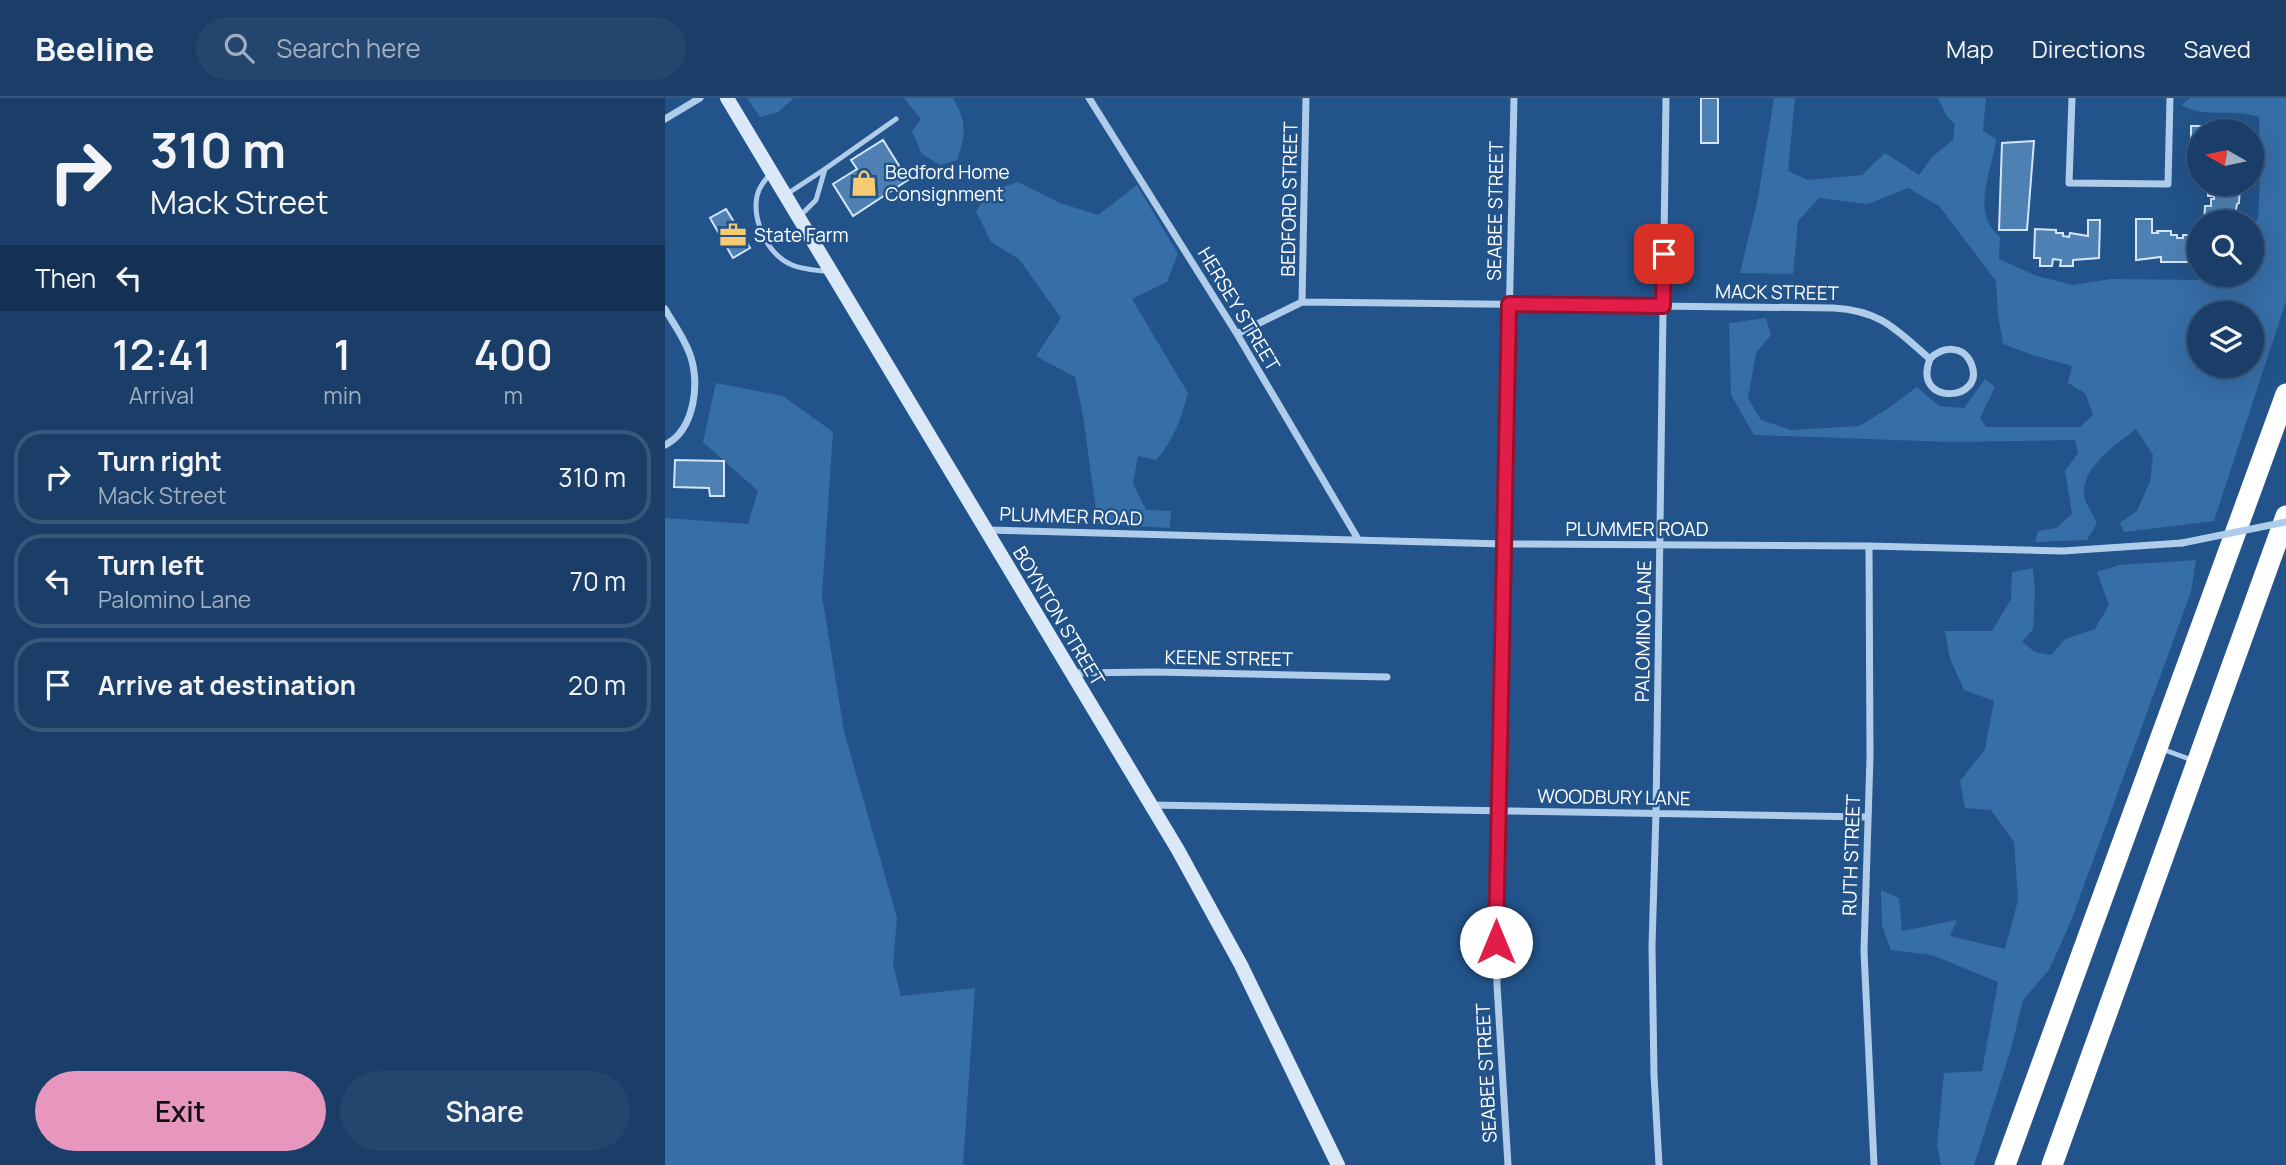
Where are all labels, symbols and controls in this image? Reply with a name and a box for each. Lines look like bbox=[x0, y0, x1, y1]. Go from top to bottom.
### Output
search box bbox=[196, 17, 686, 80]
text: Beeline bbox=[35, 26, 154, 71]
icon: search bbox=[220, 29, 258, 67]
text: Search here bbox=[276, 30, 421, 66]
text: Map bbox=[1946, 32, 1994, 65]
text: Directions bbox=[2032, 32, 2145, 65]
text: Saved bbox=[2183, 32, 2251, 65]
text: 310 m bbox=[150, 116, 286, 183]
north arrow bbox=[2187, 119, 2265, 196]
map controls bbox=[2187, 119, 2264, 378]
street label: BEDFORD STREET bbox=[1275, 121, 1303, 277]
icon: right bbox=[35, 126, 126, 217]
street label: SEABEE STREET bbox=[1481, 140, 1509, 281]
place label: Bedford Home Consignment bbox=[885, 159, 1010, 207]
shop icon: Bedford Home Consignment bbox=[849, 168, 879, 198]
text: Mack Street bbox=[150, 180, 329, 224]
button: search bbox=[2187, 210, 2264, 287]
office icon: State Farm bbox=[718, 220, 748, 250]
place label: State Farm bbox=[754, 222, 849, 248]
pin bbox=[1634, 224, 1694, 284]
icon: arrive bbox=[1645, 235, 1683, 273]
street label: HERSEY STREET bbox=[1192, 242, 1287, 376]
icon: left bbox=[110, 259, 148, 297]
text: Then bbox=[35, 260, 96, 296]
street label: MACK STREET bbox=[1715, 278, 1840, 306]
button: layers bbox=[2187, 301, 2264, 378]
text: 12:41 bbox=[112, 325, 211, 383]
text: 1 bbox=[334, 325, 351, 383]
text: 400 bbox=[474, 325, 553, 383]
text: Arrival bbox=[129, 379, 194, 411]
text: min bbox=[323, 379, 362, 411]
text: m bbox=[504, 379, 523, 411]
text: Turn right bbox=[98, 443, 222, 479]
icon: right bbox=[39, 458, 77, 496]
text: 310 m bbox=[558, 459, 626, 495]
text: Mack Street bbox=[98, 479, 226, 511]
street label: PLUMMER ROAD bbox=[999, 501, 1143, 531]
street label: PLUMMER ROAD bbox=[1565, 516, 1709, 542]
street label: BOYNTON STREET bbox=[1007, 541, 1111, 691]
text: Turn left bbox=[98, 547, 205, 583]
street label: PALOMINO LANE bbox=[1629, 560, 1657, 702]
icon: left bbox=[39, 562, 77, 600]
text: 70 m bbox=[570, 563, 626, 599]
text: Palomino Lane bbox=[98, 583, 251, 615]
street label: KEENE STREET bbox=[1164, 644, 1294, 672]
icon: arrive bbox=[39, 666, 77, 704]
text: Arrive at destination bbox=[98, 667, 356, 703]
text: 20 m bbox=[568, 667, 626, 703]
street label: WOODBURY LANE bbox=[1537, 783, 1691, 811]
street label: RUTH STREET bbox=[1836, 793, 1866, 916]
position arrow bbox=[1459, 905, 1533, 979]
street label: SEABEE STREET bbox=[1469, 1002, 1503, 1143]
button: Exit bbox=[35, 1071, 326, 1151]
button: Share bbox=[340, 1071, 630, 1151]

